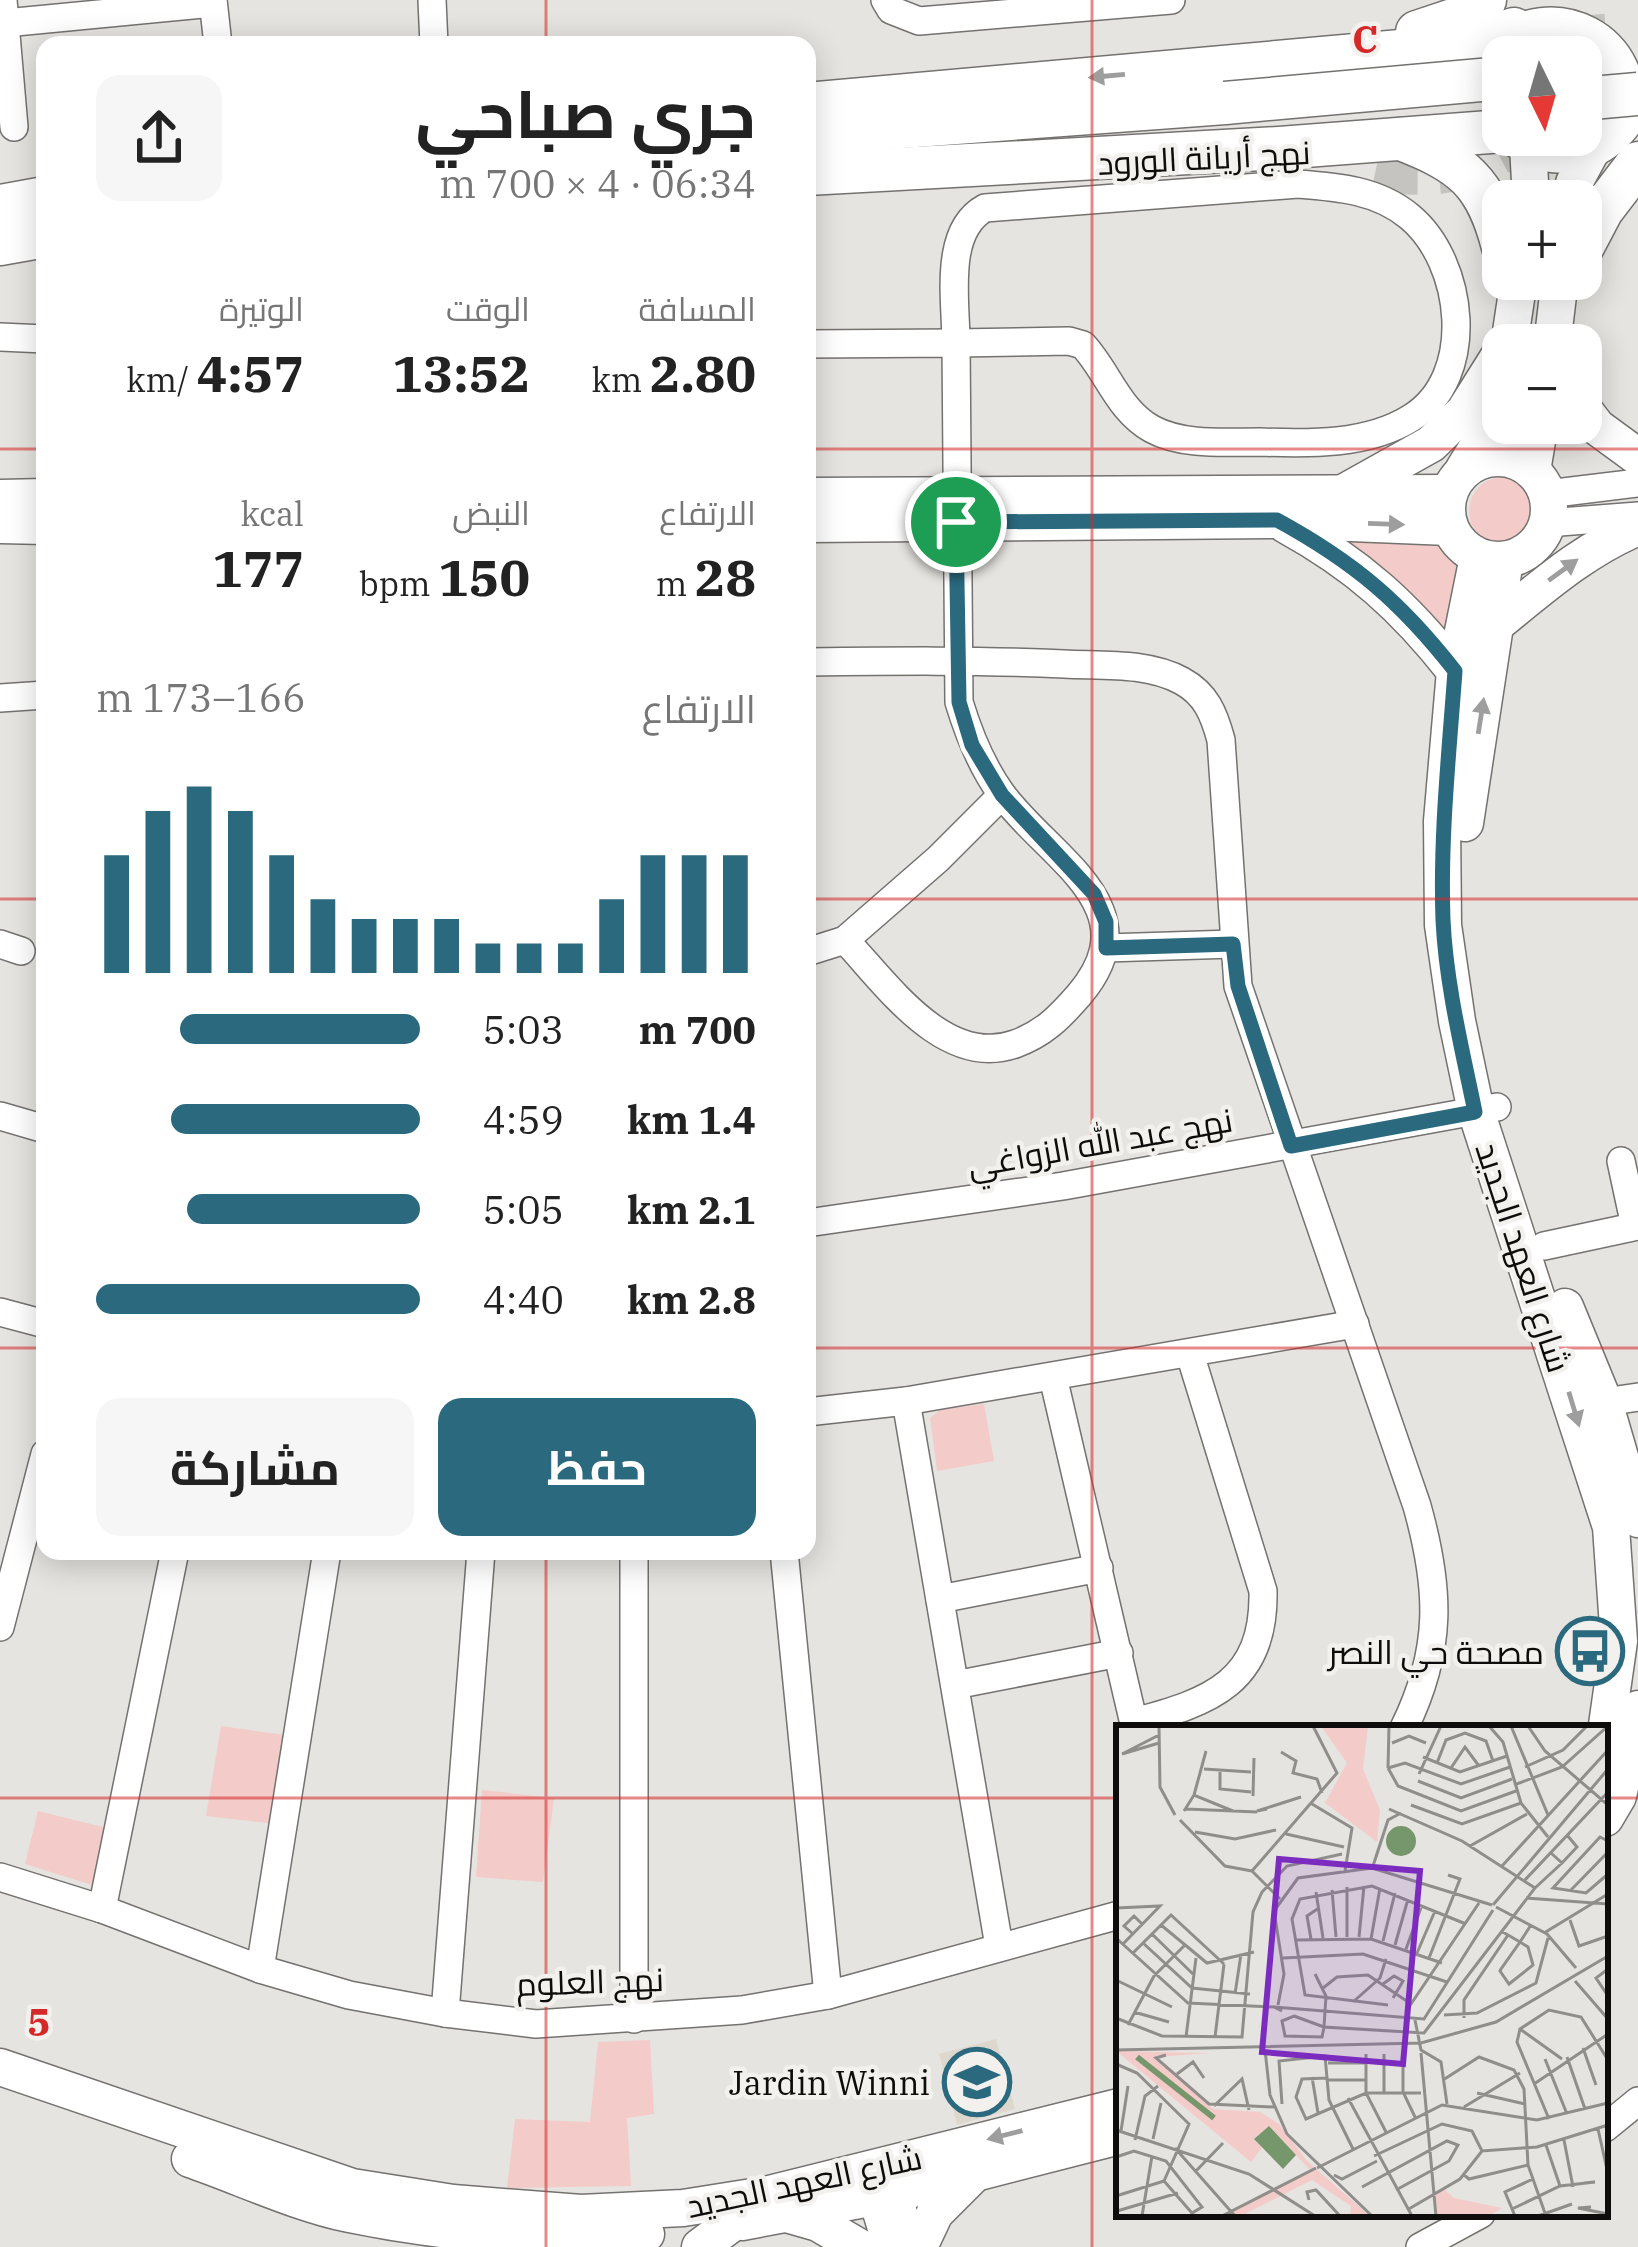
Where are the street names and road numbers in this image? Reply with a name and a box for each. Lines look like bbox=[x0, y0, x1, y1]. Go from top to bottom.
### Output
street label: نهج أريانة الورود bbox=[1097, 130, 1312, 186]
street label: نهج عبد الله الزواغي bbox=[964, 1098, 1237, 1191]
street label: شارع العهد الجديد bbox=[1465, 1136, 1581, 1378]
street label: نهج العلوم bbox=[515, 1957, 665, 2007]
street label: شارع العهد الجديد bbox=[682, 2135, 926, 2229]

